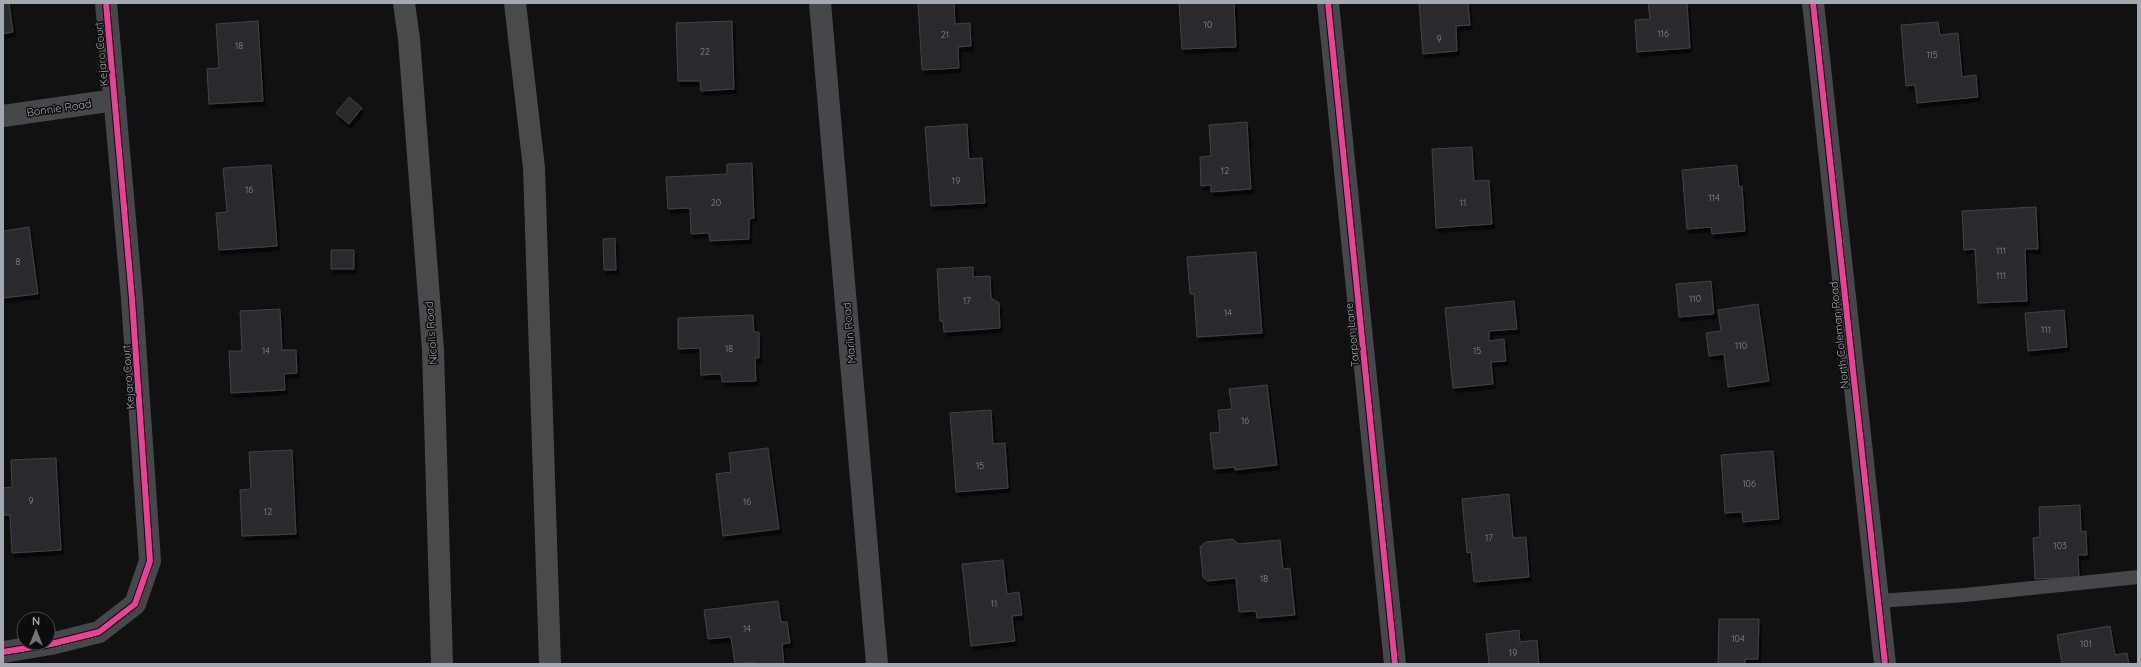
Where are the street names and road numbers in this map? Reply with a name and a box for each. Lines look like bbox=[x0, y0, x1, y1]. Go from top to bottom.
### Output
street label: Kejaro Court bbox=[91, 21, 111, 87]
street label: Bonnie Road bbox=[26, 97, 92, 119]
street label: North Coleman Road bbox=[1826, 281, 1852, 389]
street label: Nicolls Road bbox=[422, 301, 440, 365]
street label: Marlin Road bbox=[839, 302, 859, 364]
street label: Tarpon Lane bbox=[1342, 302, 1362, 368]
street label: Kejaro Court bbox=[119, 344, 137, 410]

